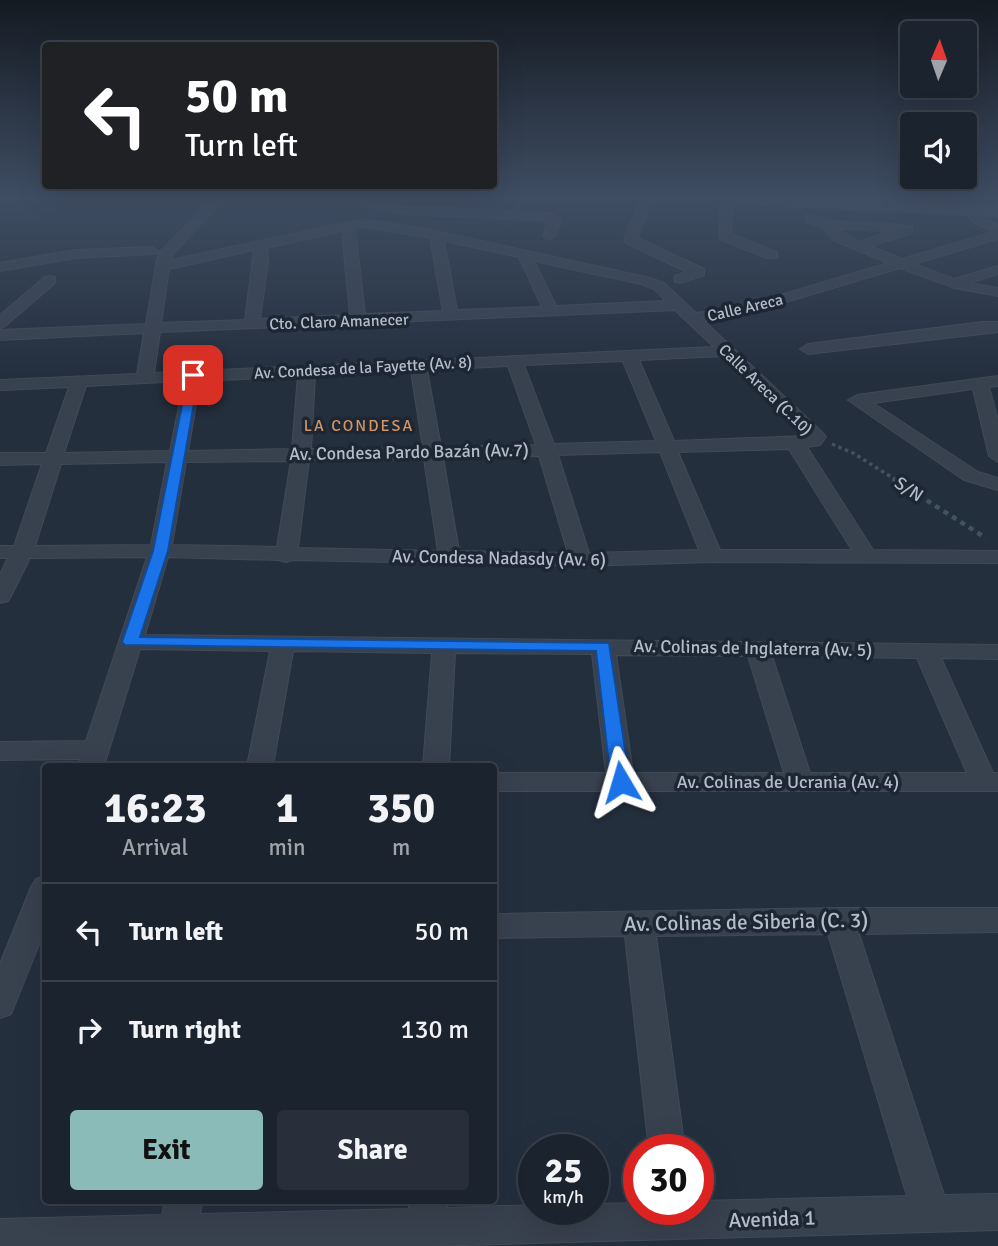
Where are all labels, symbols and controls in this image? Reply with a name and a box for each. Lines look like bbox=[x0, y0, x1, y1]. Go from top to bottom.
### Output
north arrow bbox=[900, 21, 976, 98]
map controls bbox=[900, 21, 977, 189]
text: 50 m bbox=[185, 66, 288, 126]
icon: left bbox=[70, 70, 161, 161]
button: sound bbox=[900, 112, 977, 189]
text: Turn left bbox=[185, 126, 298, 165]
street label: Calle Areca bbox=[705, 290, 785, 326]
street label: Cto. Claro Amanecer bbox=[269, 310, 409, 334]
street label: Calle Areca (C.10) bbox=[714, 340, 816, 439]
pin bbox=[163, 345, 223, 405]
street label: Av. Condesa de la Fayette (Av. 8) bbox=[254, 352, 473, 384]
icon: arrive bbox=[174, 356, 212, 394]
district label: LA CONDESA bbox=[304, 416, 414, 436]
street label: Av. Condesa Pardo Bazán (Av.7) bbox=[289, 439, 529, 465]
street label: S/N bbox=[891, 472, 927, 506]
street label: Av. Condesa Nadasdy (Av. 6) bbox=[392, 545, 606, 571]
street label: Av. Colinas de Inglaterra (Av. 5) bbox=[634, 635, 872, 661]
position arrow bbox=[584, 745, 658, 819]
street label: Av. Colinas de Ucrania (Av. 4) bbox=[677, 771, 899, 793]
text: 16:23 bbox=[104, 783, 207, 834]
text: 1 bbox=[276, 783, 298, 834]
text: 350 bbox=[367, 783, 435, 834]
text: Arrival bbox=[122, 833, 188, 862]
text: min bbox=[268, 833, 306, 862]
text: m bbox=[392, 833, 410, 862]
street label: Av. Colinas de Siberia (C. 3) bbox=[624, 907, 868, 937]
icon: left bbox=[70, 913, 108, 951]
text: Turn left bbox=[129, 916, 223, 948]
text: 50 m bbox=[414, 916, 469, 948]
icon: right bbox=[70, 1011, 108, 1049]
text: Turn right bbox=[129, 1014, 241, 1046]
text: 130 m bbox=[400, 1014, 469, 1046]
button: Exit bbox=[70, 1110, 263, 1190]
button: Share bbox=[277, 1110, 469, 1190]
speed limit sign: 30 bbox=[623, 1134, 714, 1225]
text: 25 bbox=[545, 1149, 582, 1192]
text: km/h bbox=[543, 1186, 584, 1208]
street label: Avenida 1 bbox=[728, 1204, 816, 1234]

